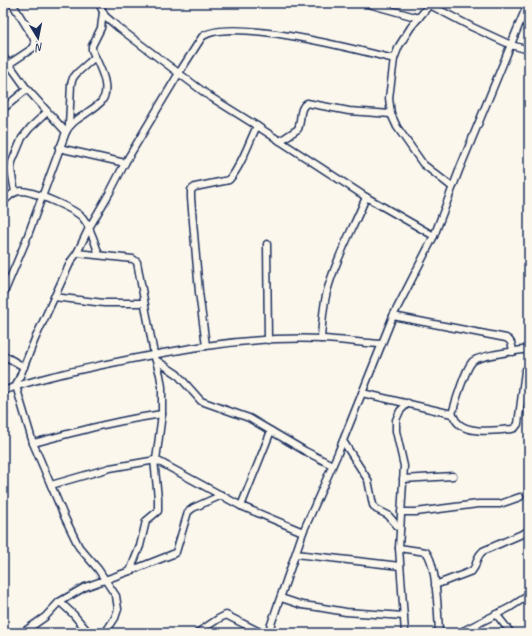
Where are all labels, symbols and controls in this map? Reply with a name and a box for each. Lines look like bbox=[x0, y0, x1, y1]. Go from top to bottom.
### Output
north arrow bbox=[18, 18, 58, 58]
text: N bbox=[33, 40, 44, 56]

